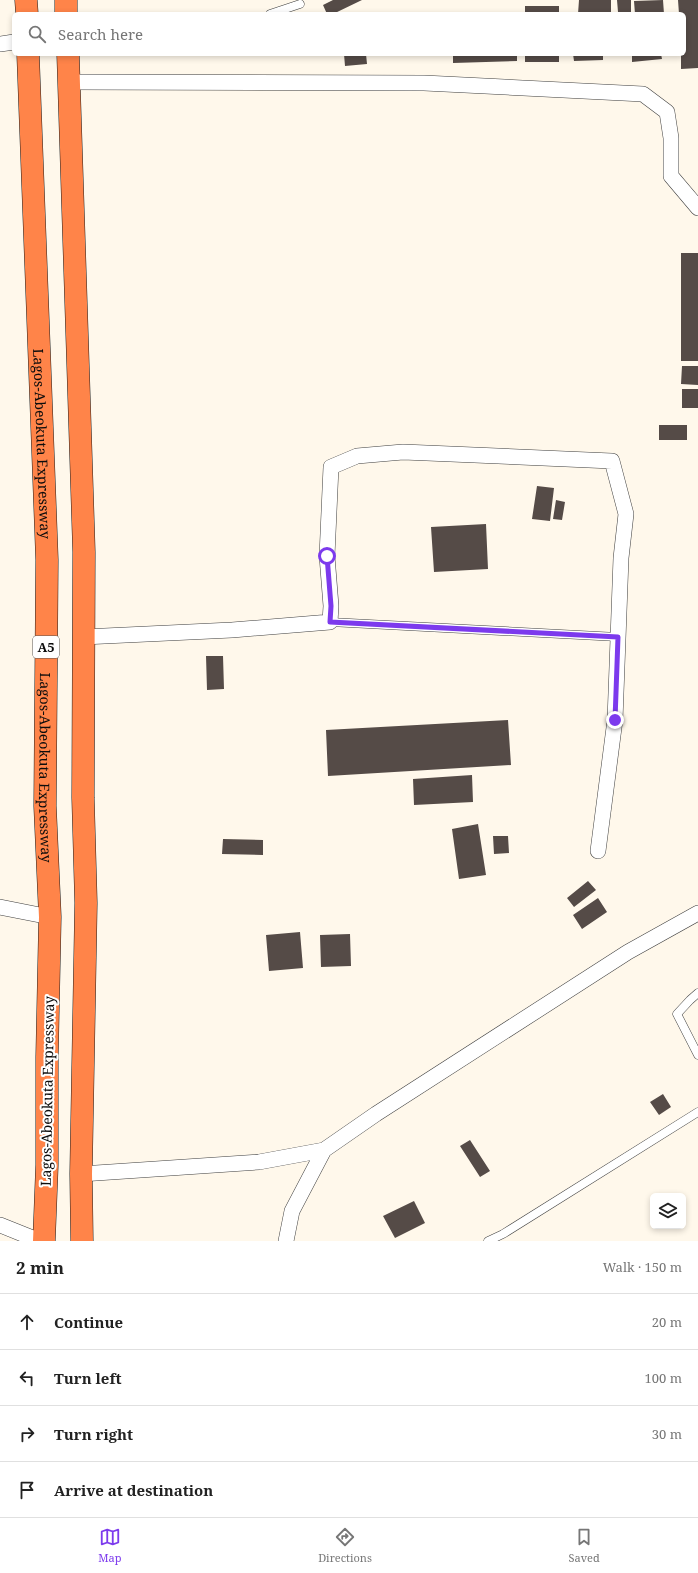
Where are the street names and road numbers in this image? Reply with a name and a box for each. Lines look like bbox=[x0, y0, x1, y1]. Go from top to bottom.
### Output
street label: Lagos-Abeokuta Expressway bbox=[30, 348, 56, 539]
road number: A5 bbox=[33, 636, 59, 658]
street label: Lagos-Abeokuta Expressway bbox=[35, 672, 57, 863]
street label: Lagos-Abeokuta Expressway bbox=[36, 996, 58, 1186]

